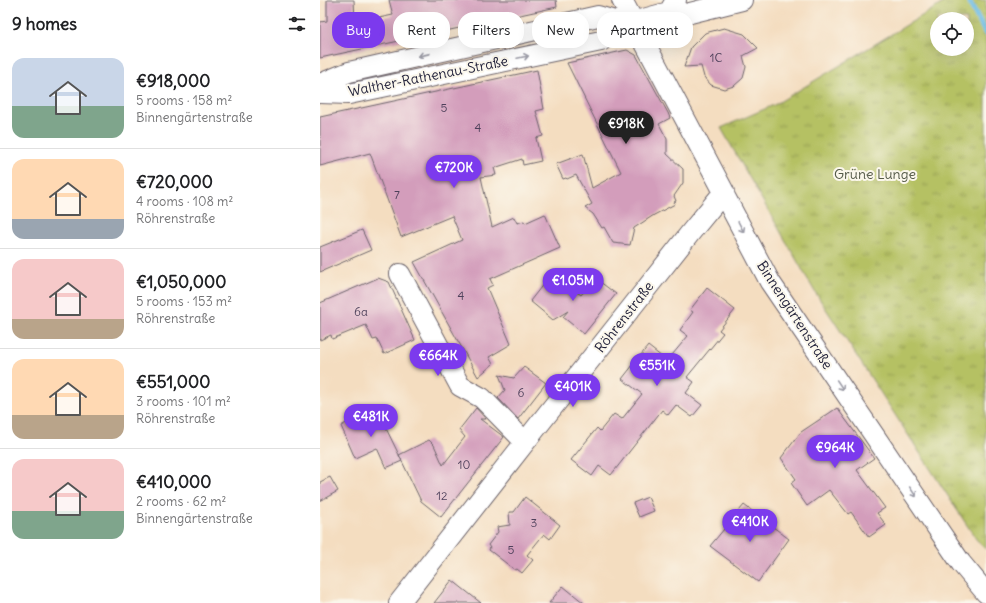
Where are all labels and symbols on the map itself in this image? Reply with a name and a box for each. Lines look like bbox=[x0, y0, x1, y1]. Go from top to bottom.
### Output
house number: 1C bbox=[710, 50, 722, 65]
street label: Walther-Rathenau-Straße bbox=[347, 52, 509, 100]
one-way arrow bbox=[417, 52, 430, 59]
one-way arrow bbox=[516, 53, 529, 61]
house number: 5 bbox=[441, 100, 448, 115]
pin: €918K bbox=[598, 111, 654, 145]
house number: 4 bbox=[475, 120, 482, 135]
pin: €720K bbox=[426, 155, 482, 189]
park label: Grüne Lunge bbox=[834, 165, 916, 183]
house number: 7 bbox=[394, 187, 400, 202]
one-way arrow bbox=[738, 221, 746, 233]
street label: Binnengärtenstraße bbox=[753, 257, 837, 373]
pin: €1.05M bbox=[540, 268, 606, 302]
street label: Röhrenstraße bbox=[591, 278, 657, 356]
house number: 4 bbox=[458, 288, 465, 303]
house number: 6a bbox=[354, 304, 368, 319]
pin: €664K bbox=[410, 343, 466, 377]
pin: €551K bbox=[629, 353, 685, 387]
pin: €401K bbox=[545, 374, 601, 408]
one-way arrow bbox=[836, 379, 844, 390]
house number: 6 bbox=[518, 385, 525, 400]
pin: €481K bbox=[343, 404, 399, 438]
pin: €964K bbox=[807, 435, 863, 469]
house number: 10 bbox=[458, 457, 470, 472]
one-way arrow bbox=[909, 486, 917, 497]
house number: 12 bbox=[436, 488, 448, 503]
pin: €410K bbox=[722, 509, 778, 543]
house number: 3 bbox=[531, 515, 538, 530]
house number: 5 bbox=[508, 542, 515, 557]

